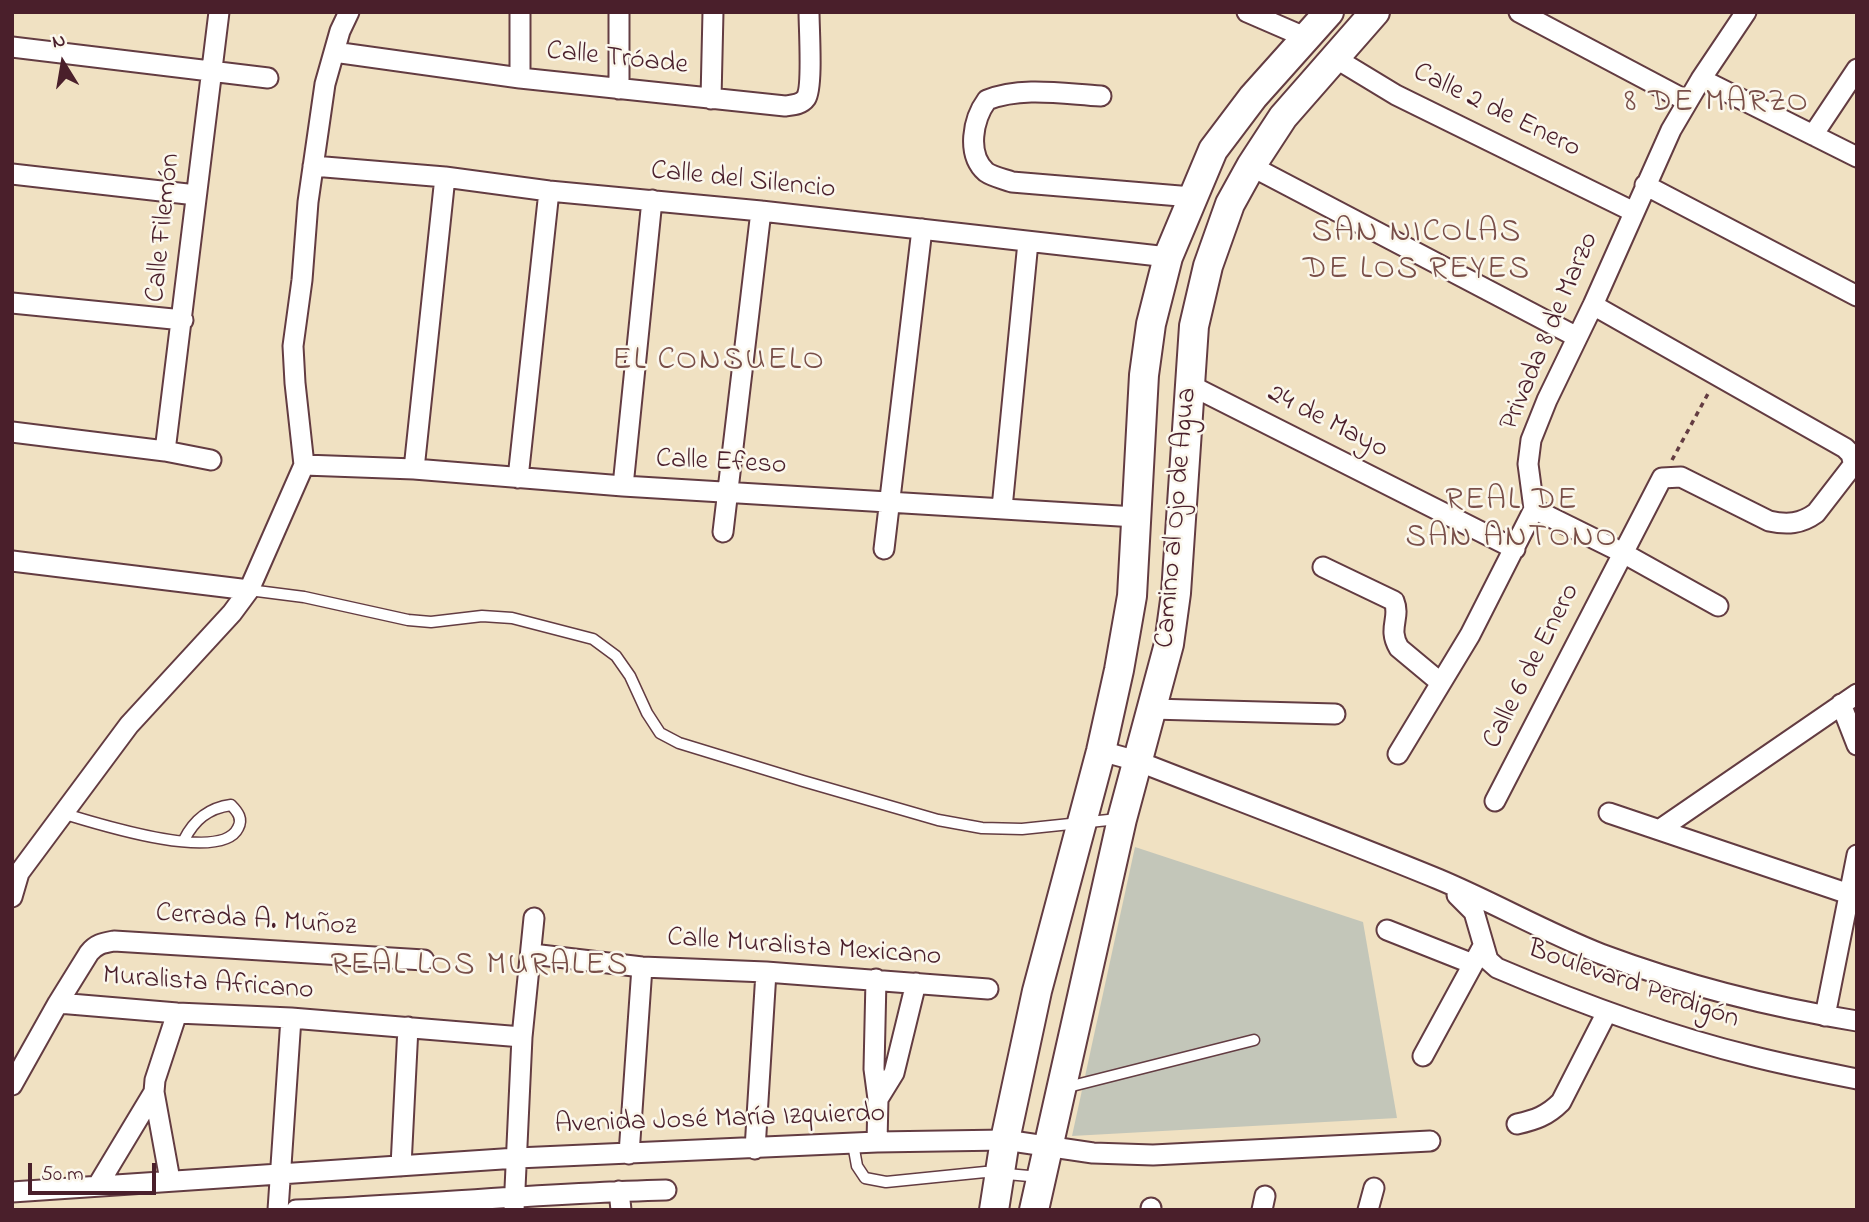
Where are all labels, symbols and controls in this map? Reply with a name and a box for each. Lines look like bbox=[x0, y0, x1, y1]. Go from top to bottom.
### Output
text: N bbox=[50, 27, 68, 56]
north arrow bbox=[28, 28, 98, 98]
street label: Calle Tróade bbox=[545, 36, 689, 84]
street label: Calle 2 de Enero bbox=[1407, 57, 1585, 167]
district label: 8 DE MARZO bbox=[1625, 86, 1809, 124]
street label: Calle Filemón bbox=[140, 152, 190, 304]
street label: Calle del Silencio bbox=[649, 156, 837, 208]
district label: SAN NICOLAS DE LOS REYES bbox=[1305, 216, 1529, 291]
street label: Privada 8 de Marzo bbox=[1494, 228, 1608, 436]
district label: EL CONSUELO bbox=[614, 344, 824, 382]
street label: 24 de Mayo bbox=[1261, 378, 1393, 468]
street label: Camino al Ojo de Agua bbox=[1150, 386, 1206, 650]
street label: Calle Efeso bbox=[655, 444, 787, 484]
district label: REAL DE SAN ANTONO bbox=[1407, 484, 1617, 559]
street label: Calle 6 de Enero bbox=[1477, 579, 1589, 755]
street label: Cerrada A. Muñoz bbox=[154, 898, 358, 946]
street label: Calle Muralista Mexicano bbox=[666, 923, 942, 975]
street label: Boulevard Perdigón bbox=[1523, 934, 1743, 1038]
district label: REAL LOS MURALES bbox=[333, 949, 627, 987]
street label: Muralista Africano bbox=[101, 961, 315, 1009]
street label: Avenida José María Izquierdo bbox=[554, 1098, 886, 1144]
scale bar bbox=[32, 1148, 159, 1192]
text: 50 m bbox=[41, 1160, 84, 1190]

